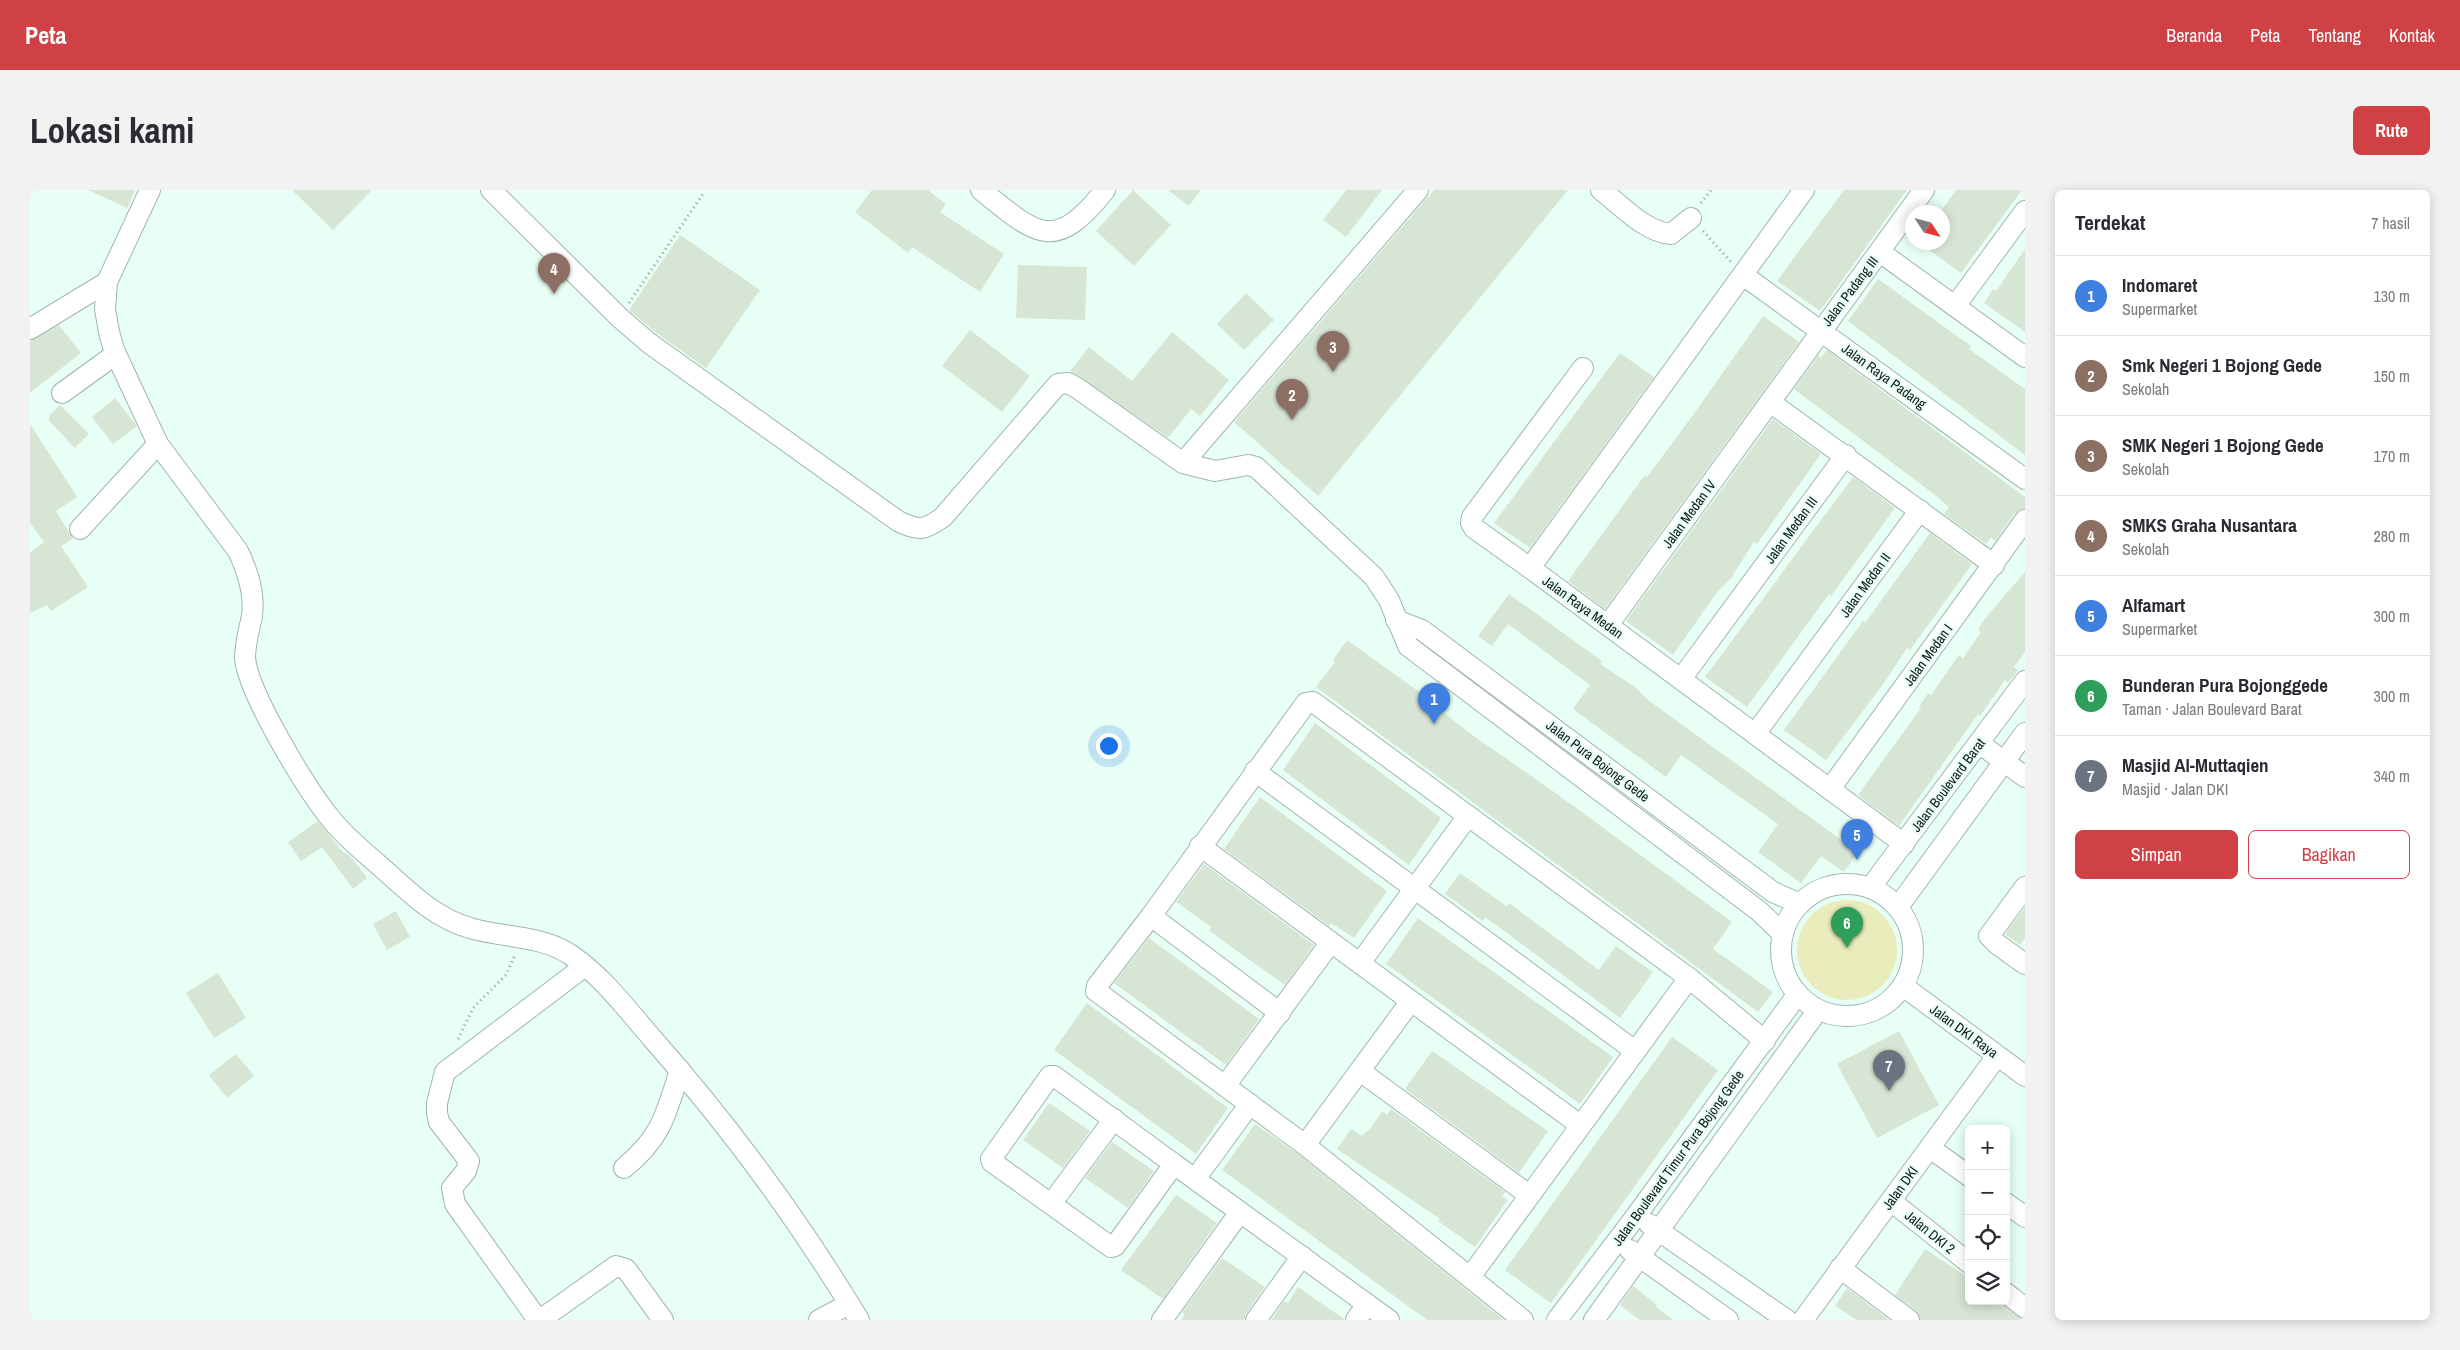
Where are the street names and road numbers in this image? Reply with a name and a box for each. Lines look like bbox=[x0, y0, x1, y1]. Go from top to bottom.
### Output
street label: Jalan Padang III bbox=[1818, 252, 1882, 330]
street label: Jalan Raya Padang bbox=[1838, 339, 1930, 413]
street label: Jalan Medan IV bbox=[1658, 476, 1720, 552]
street label: Jalan Medan III bbox=[1761, 493, 1821, 567]
street label: Jalan Medan II bbox=[1836, 549, 1894, 621]
street label: Jalan Raya Medan bbox=[1539, 572, 1627, 642]
street label: Jalan Medan I bbox=[1900, 621, 1956, 689]
street label: Jalan Pura Bojong Gede bbox=[1543, 716, 1653, 806]
street label: Jalan Boulevard Barat bbox=[1907, 734, 1989, 836]
street label: Jalan DKI Raya bbox=[1926, 1000, 2002, 1062]
street label: Jalan Boulevard Timur Pura Bojong Gede bbox=[1608, 1067, 1748, 1249]
street label: Jalan DKI bbox=[1878, 1163, 1922, 1213]
street label: Jalan DKI 2 bbox=[1901, 1206, 1959, 1258]

